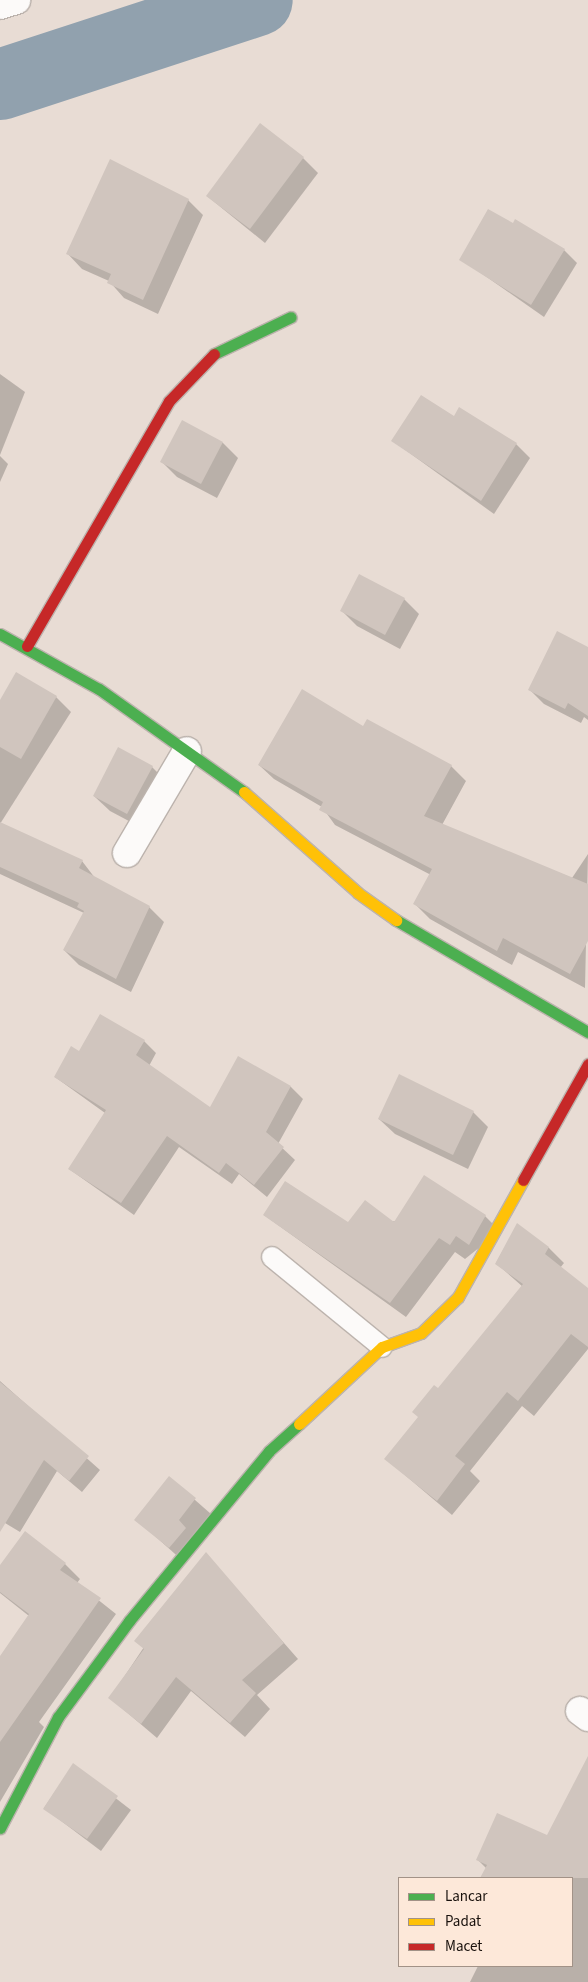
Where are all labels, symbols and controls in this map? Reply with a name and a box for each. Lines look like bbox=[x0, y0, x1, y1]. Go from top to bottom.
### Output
legend bbox=[398, 1877, 573, 1967]
text: Lancar bbox=[445, 1886, 488, 1907]
text: Padat bbox=[445, 1911, 481, 1932]
text: Macet bbox=[445, 1936, 482, 1957]

